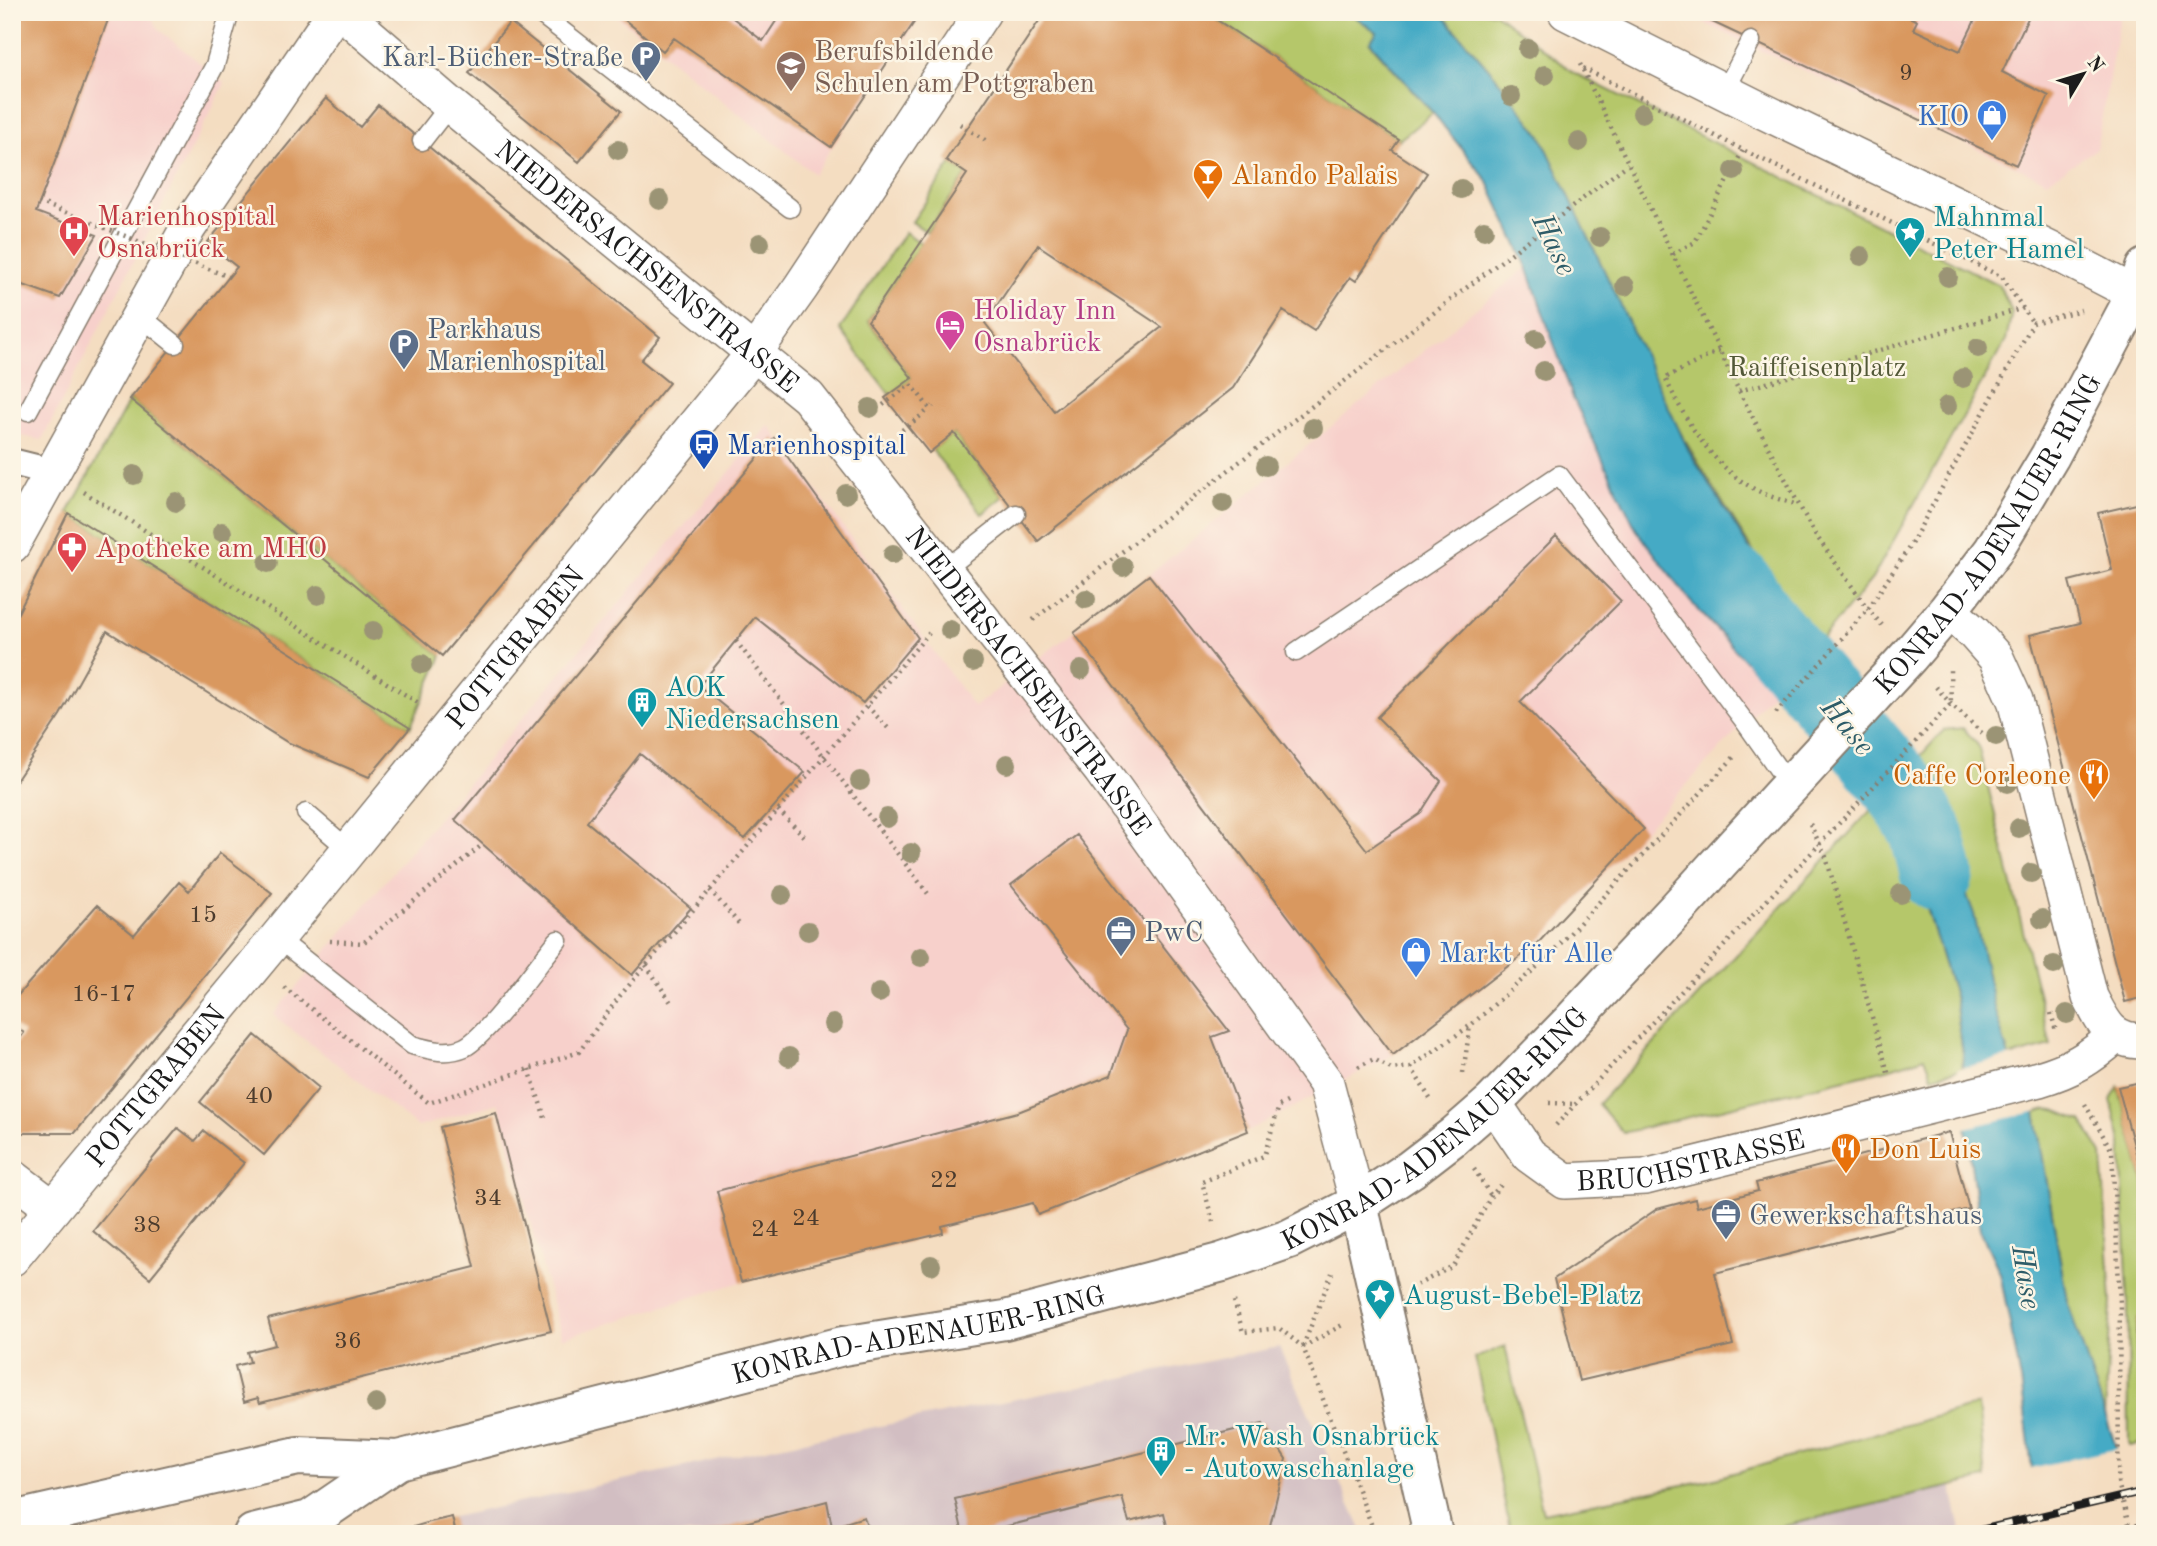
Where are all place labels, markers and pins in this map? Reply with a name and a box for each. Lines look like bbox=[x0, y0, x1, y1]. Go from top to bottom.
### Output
parking icon: Karl-Bücher-Straße bbox=[629, 39, 663, 83]
place label: Berufsbildende Schulen am Pottgraben bbox=[814, 39, 1095, 99]
place label: Karl-Bücher-Straße bbox=[382, 45, 623, 73]
school or university icon: Berufsbildende Schulen am Pottgraben bbox=[774, 49, 808, 93]
shop icon: KIO bbox=[1975, 98, 2009, 142]
place label: KIO bbox=[1917, 104, 1969, 132]
bar icon: Alando Palais bbox=[1191, 157, 1225, 201]
place label: Alando Palais bbox=[1231, 163, 1398, 191]
place label: Marienhospital Osnabrück bbox=[97, 204, 276, 264]
place label: Mahnmal Peter Hamel bbox=[1933, 205, 2084, 265]
hospital icon: Marienhospital Osnabrück bbox=[57, 214, 91, 258]
place icon: Mahnmal Peter Hamel bbox=[1893, 215, 1927, 259]
place label: Holiday Inn Osnabrück bbox=[973, 298, 1116, 358]
hotel icon: Holiday Inn Osnabrück bbox=[933, 308, 967, 352]
place label: Parkhaus Marienhospital bbox=[427, 317, 606, 377]
parking icon: Parkhaus Marienhospital bbox=[387, 327, 421, 371]
bus stop icon: Marienhospital bbox=[687, 427, 721, 471]
place label: Marienhospital bbox=[727, 433, 906, 461]
pharmacy icon: Apotheke am MHO bbox=[55, 530, 89, 574]
place label: Apotheke am MHO bbox=[95, 536, 327, 564]
place label: AOK Niedersachsen bbox=[665, 675, 840, 735]
building icon: AOK Niedersachsen bbox=[625, 685, 659, 729]
restaurant icon: Caffe Corleone bbox=[2077, 757, 2111, 801]
place label: Caffe Corleone bbox=[1893, 763, 2071, 791]
office icon: PwC bbox=[1104, 914, 1138, 958]
place label: PwC bbox=[1144, 920, 1204, 948]
shop icon: Markt für Alle bbox=[1399, 935, 1433, 979]
place label: Markt für Alle bbox=[1439, 941, 1613, 969]
restaurant icon: Don Luis bbox=[1829, 1131, 1863, 1175]
place label: Don Luis bbox=[1869, 1137, 1981, 1165]
office icon: Gewerkschaftshaus bbox=[1709, 1197, 1743, 1241]
place label: Gewerkschaftshaus bbox=[1749, 1203, 1982, 1231]
place icon: August-Bebel-Platz bbox=[1363, 1277, 1397, 1321]
place label: August-Bebel-Platz bbox=[1403, 1283, 1642, 1311]
place label: Mr. Wash Osnabrück - Autowaschanlage bbox=[1184, 1424, 1440, 1484]
building icon: Mr. Wash Osnabrück - Autowaschanlage bbox=[1144, 1434, 1178, 1478]

